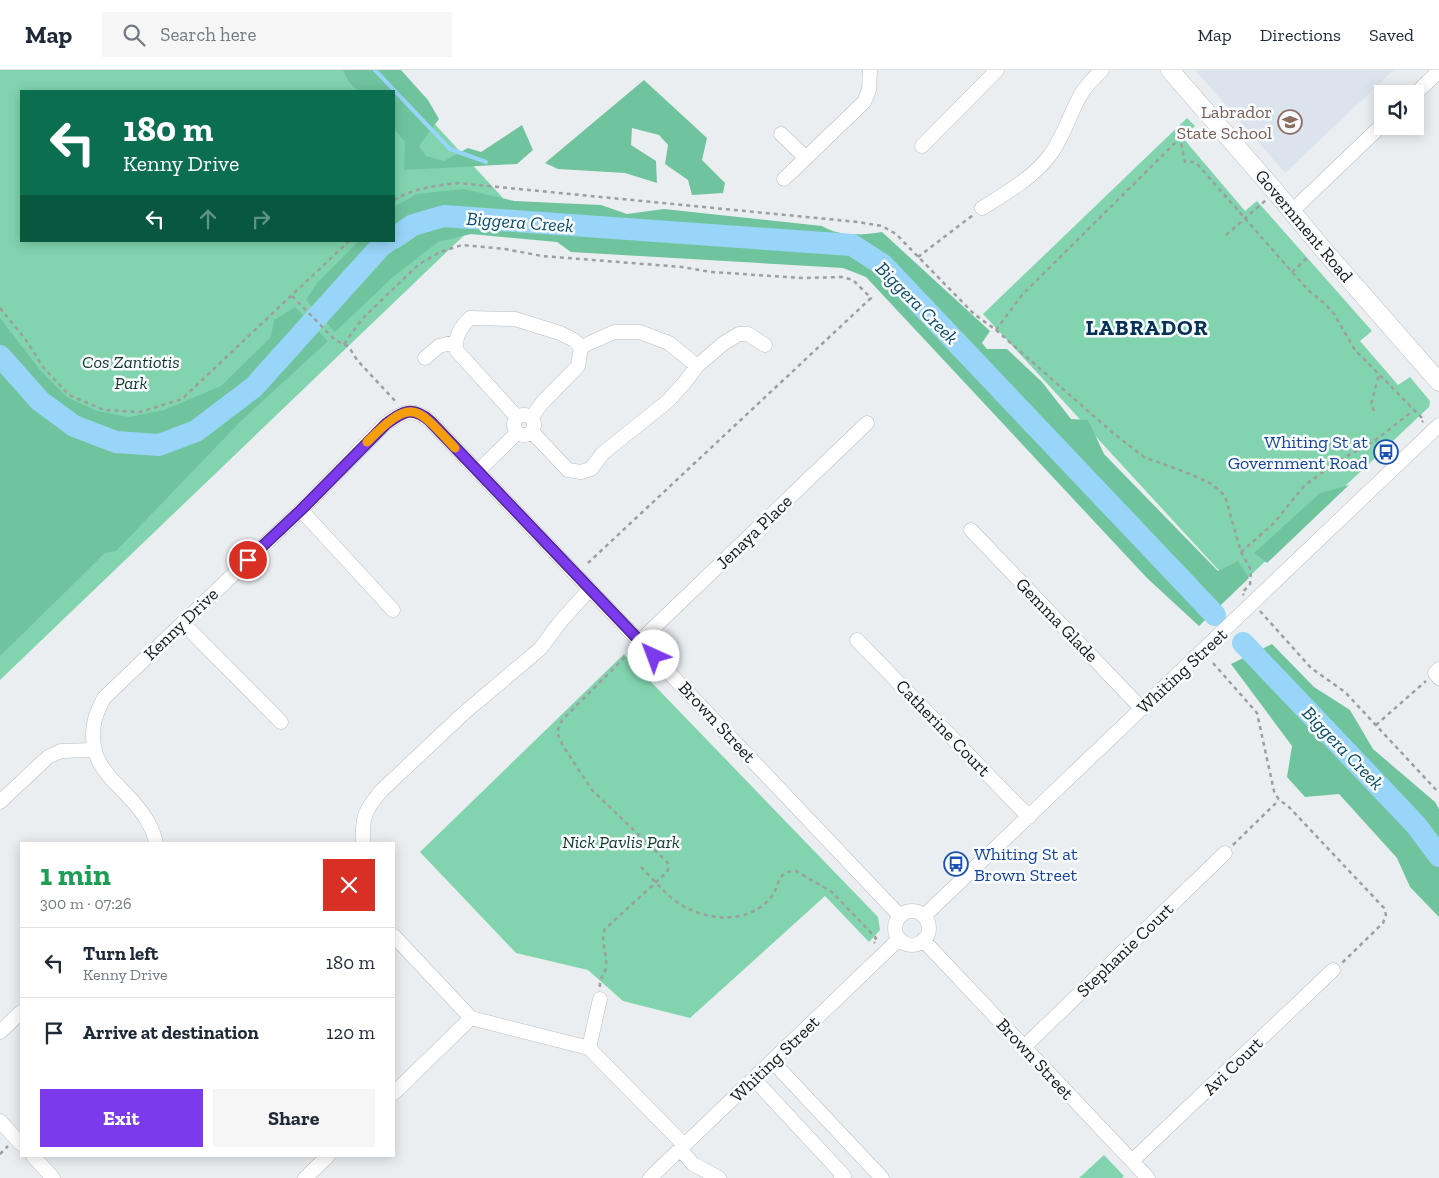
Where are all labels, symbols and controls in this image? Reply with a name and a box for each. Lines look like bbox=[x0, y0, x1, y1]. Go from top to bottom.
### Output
search box bbox=[102, 12, 452, 57]
text: Map bbox=[25, 20, 72, 49]
icon: search bbox=[120, 21, 148, 49]
text: Search here bbox=[160, 23, 257, 46]
text: Map bbox=[1197, 24, 1232, 46]
text: Directions bbox=[1260, 24, 1341, 46]
text: Saved bbox=[1369, 24, 1414, 46]
map controls bbox=[1374, 85, 1424, 135]
button: sound bbox=[1374, 85, 1424, 135]
place label: Labrador State School bbox=[1177, 101, 1272, 144]
text: 180 m bbox=[123, 108, 213, 150]
school or university icon: Labrador State School bbox=[1277, 109, 1303, 135]
icon: left bbox=[40, 110, 105, 175]
text: Kenny Drive bbox=[123, 150, 239, 177]
street label: Government Road bbox=[1250, 165, 1358, 287]
icon: left bbox=[141, 205, 169, 233]
icon: ahead bbox=[194, 205, 222, 233]
icon: right bbox=[247, 205, 275, 233]
water label: Biggera Creek bbox=[466, 207, 574, 237]
water label: Biggera Creek bbox=[871, 257, 963, 349]
district label: LABRADOR bbox=[1085, 314, 1209, 341]
park label: Cos Zantiotis Park bbox=[82, 351, 180, 394]
place label: Whiting St at Government Road bbox=[1228, 431, 1368, 474]
bus stop icon: Whiting St at Government Road bbox=[1373, 439, 1399, 465]
street label: Jenaya Place bbox=[711, 490, 797, 574]
pin bbox=[227, 539, 269, 581]
icon: arrive bbox=[234, 546, 262, 574]
street label: Gemma Glade bbox=[1011, 573, 1103, 667]
street label: Kenny Drive bbox=[139, 583, 223, 665]
street label: Whiting Street bbox=[1132, 623, 1232, 718]
position arrow bbox=[627, 629, 679, 681]
street label: Catherine Court bbox=[891, 675, 995, 781]
street label: Brown Street bbox=[674, 677, 760, 767]
water label: Biggera Creek bbox=[1297, 701, 1389, 795]
park label: Nick Pavlis Park bbox=[562, 831, 680, 853]
place label: Whiting St at Brown Street bbox=[974, 843, 1078, 886]
bus stop icon: Whiting St at Brown Street bbox=[943, 851, 969, 877]
text: 1 min bbox=[40, 857, 111, 893]
button: close bbox=[323, 859, 375, 911]
text: 300 m · 07:26 bbox=[40, 894, 132, 913]
street label: Stephanie Court bbox=[1072, 898, 1178, 1002]
text: Turn left bbox=[83, 942, 158, 965]
icon: left bbox=[40, 949, 68, 977]
text: 180 m bbox=[326, 951, 375, 974]
text: Kenny Drive bbox=[83, 965, 168, 984]
street label: Whiting Street bbox=[726, 1011, 824, 1107]
street label: Brown Street bbox=[992, 1014, 1078, 1104]
icon: arrive bbox=[40, 1019, 68, 1047]
text: Arrive at destination bbox=[83, 1021, 259, 1044]
text: 120 m bbox=[326, 1021, 375, 1044]
street label: Avi Court bbox=[1199, 1032, 1268, 1100]
button: Exit bbox=[40, 1089, 203, 1147]
button: Share bbox=[213, 1089, 375, 1147]

